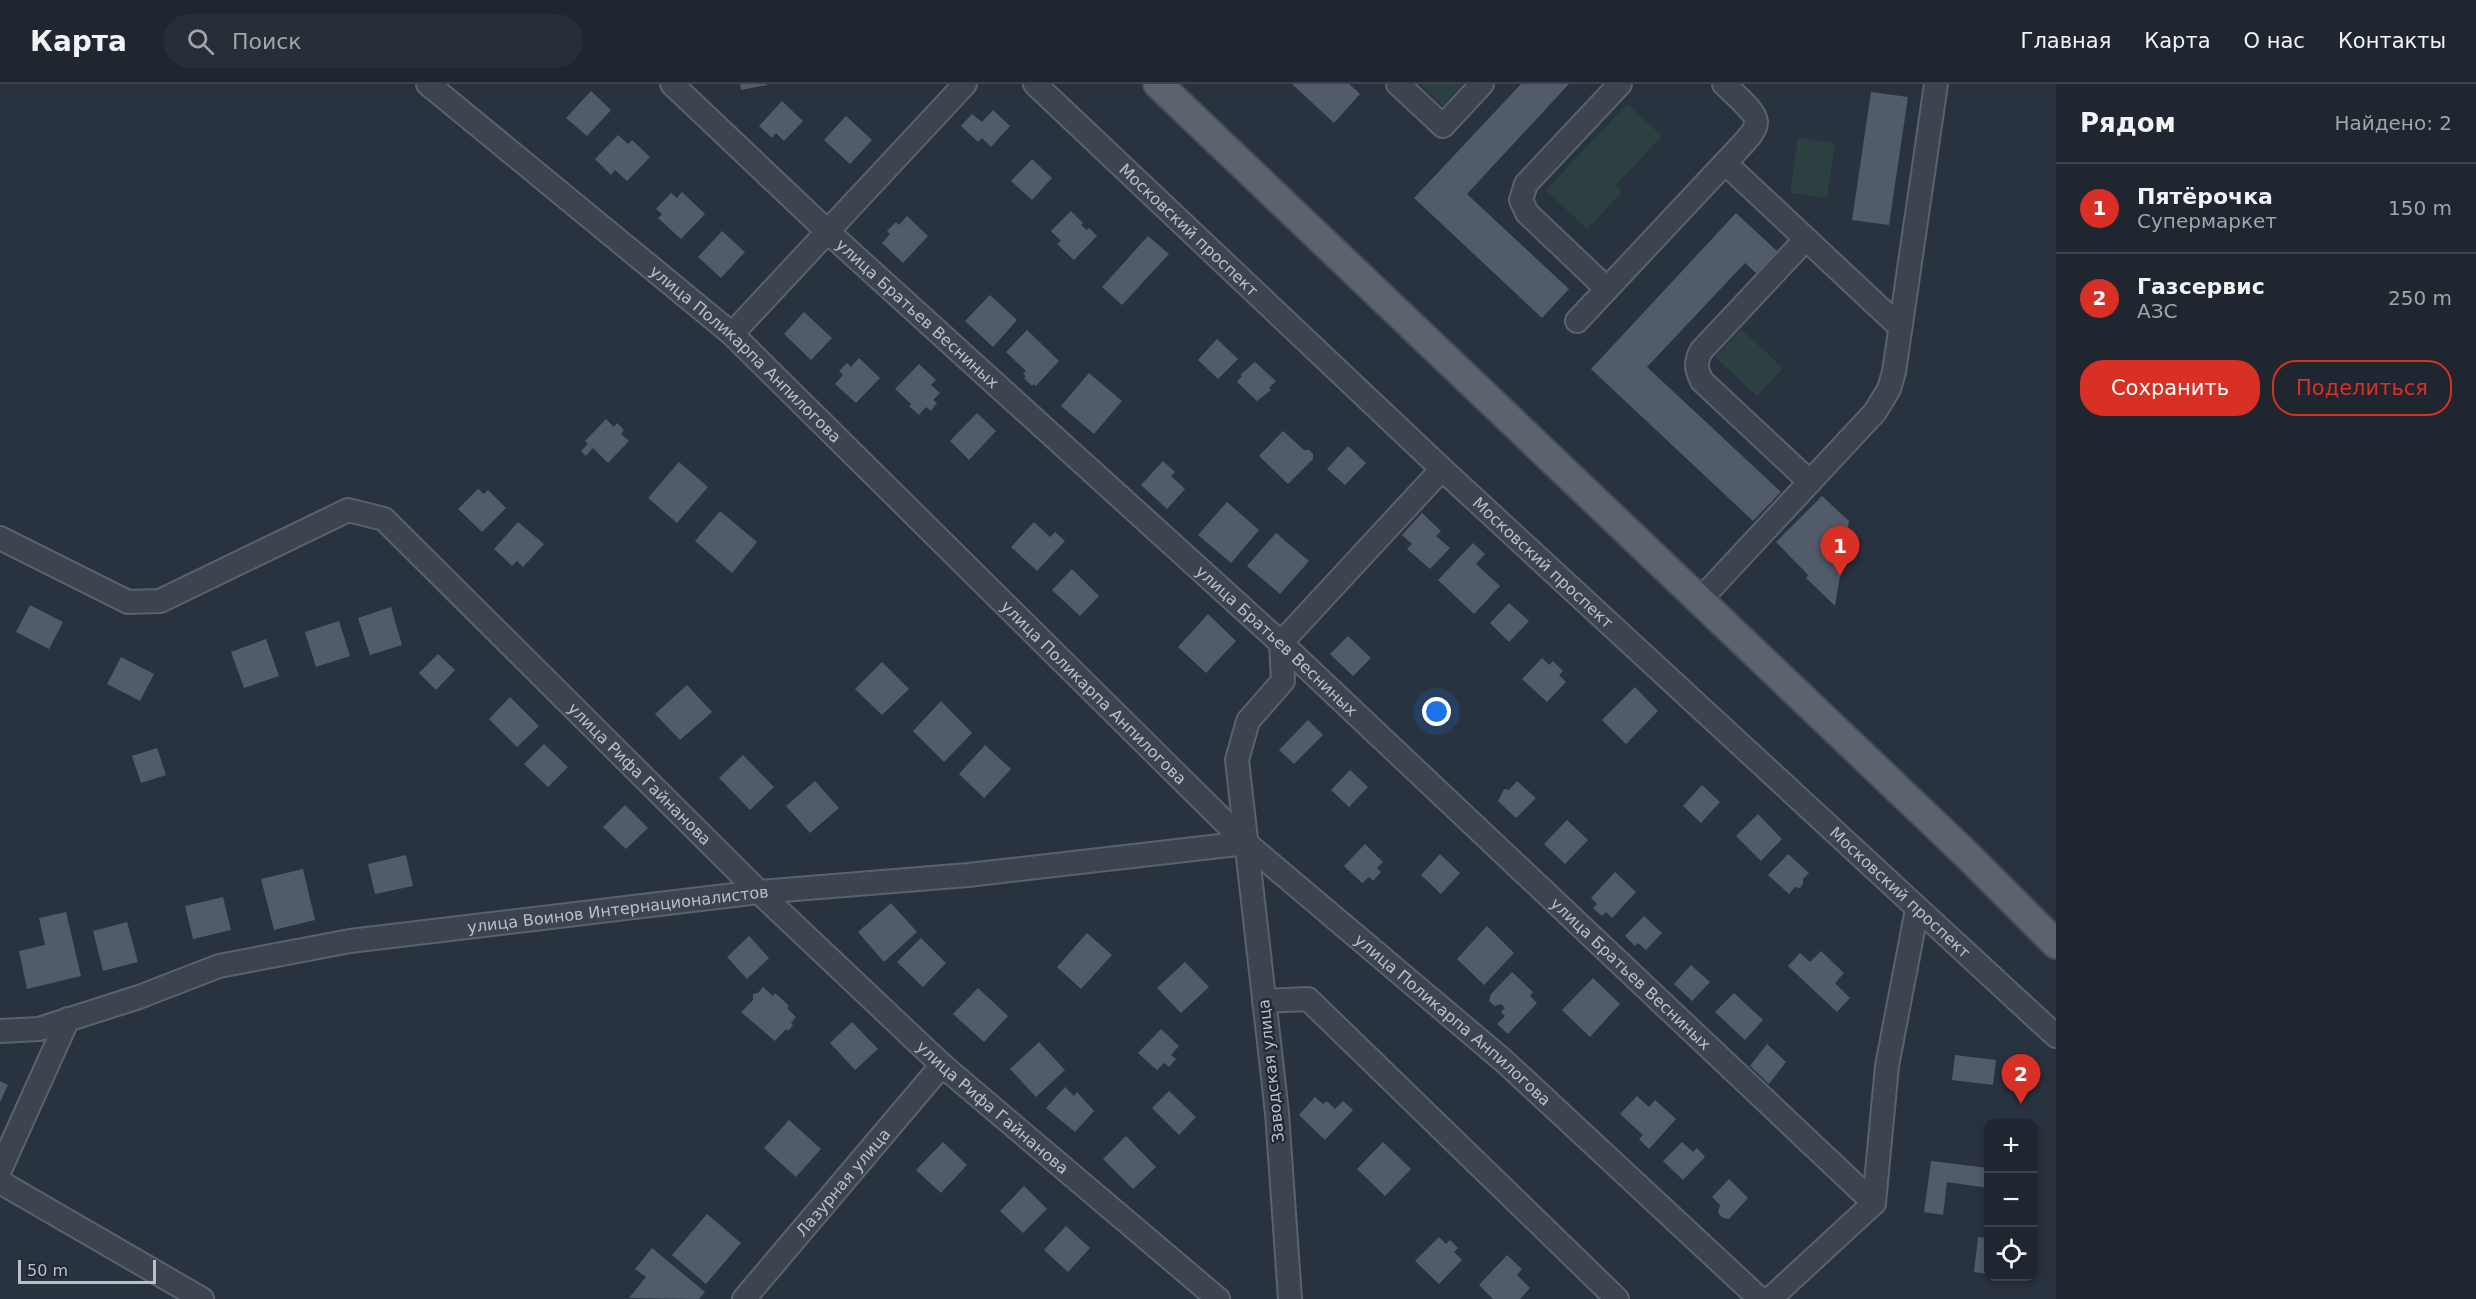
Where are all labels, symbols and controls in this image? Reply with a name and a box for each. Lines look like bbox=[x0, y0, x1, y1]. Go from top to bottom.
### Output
search box bbox=[163, 14, 583, 68]
text: Карта bbox=[30, 25, 127, 58]
icon: search bbox=[184, 25, 217, 58]
text: Поиск bbox=[232, 29, 302, 54]
text: Главная bbox=[2021, 29, 2111, 53]
text: Карта bbox=[2144, 29, 2211, 53]
text: О нас bbox=[2244, 29, 2305, 53]
text: Контакты bbox=[2338, 29, 2446, 53]
text: Рядом bbox=[2080, 108, 2176, 138]
text: Найдено: 2 bbox=[2334, 111, 2452, 135]
street label: Московский проспект bbox=[1116, 159, 1262, 300]
text: Пятёрочка bbox=[2137, 184, 2273, 209]
text: 1 bbox=[2093, 196, 2106, 220]
text: 150 m bbox=[2388, 196, 2452, 220]
text: Супермаркет bbox=[2137, 209, 2277, 233]
street label: улица Братьев Весниных bbox=[832, 235, 1003, 392]
street label: улица Поликарпа Анпилогова bbox=[646, 261, 845, 446]
text: Газсервис bbox=[2137, 274, 2265, 299]
text: 2 bbox=[2093, 286, 2106, 310]
text: 250 m bbox=[2388, 286, 2452, 310]
text: АЗС bbox=[2137, 299, 2177, 323]
button: Сохранить bbox=[2080, 360, 2260, 416]
button: Поделиться bbox=[2272, 360, 2452, 416]
street label: Московский проспект bbox=[1469, 493, 1617, 632]
pin: 1 bbox=[1820, 526, 1860, 576]
street label: улица Братьев Весниных bbox=[1192, 561, 1362, 720]
street label: улица Поликарпа Анпилогова bbox=[997, 597, 1191, 788]
your location bbox=[1422, 697, 1451, 726]
street label: улица Рифа Гайнанова bbox=[564, 698, 715, 849]
street label: Московский проспект bbox=[1826, 823, 1974, 962]
street label: улица Воинов Интернационалистов bbox=[466, 882, 769, 936]
street label: улица Братьев Весниных bbox=[1547, 893, 1715, 1054]
street label: улица Поликарпа Анпилогова bbox=[1351, 930, 1555, 1109]
street label: Заводская улица bbox=[1254, 998, 1288, 1144]
street label: улица Рифа Гайнанова bbox=[913, 1037, 1073, 1178]
pin: 2 bbox=[2002, 1054, 2040, 1104]
map controls bbox=[1984, 1119, 2038, 1281]
button: + bbox=[1984, 1119, 2038, 1173]
street label: Лазурная улица bbox=[792, 1124, 894, 1240]
button: − bbox=[1984, 1173, 2038, 1227]
button: locate bbox=[1984, 1227, 2038, 1281]
scale bar bbox=[18, 1257, 156, 1284]
text: 50 m bbox=[27, 1261, 68, 1280]

